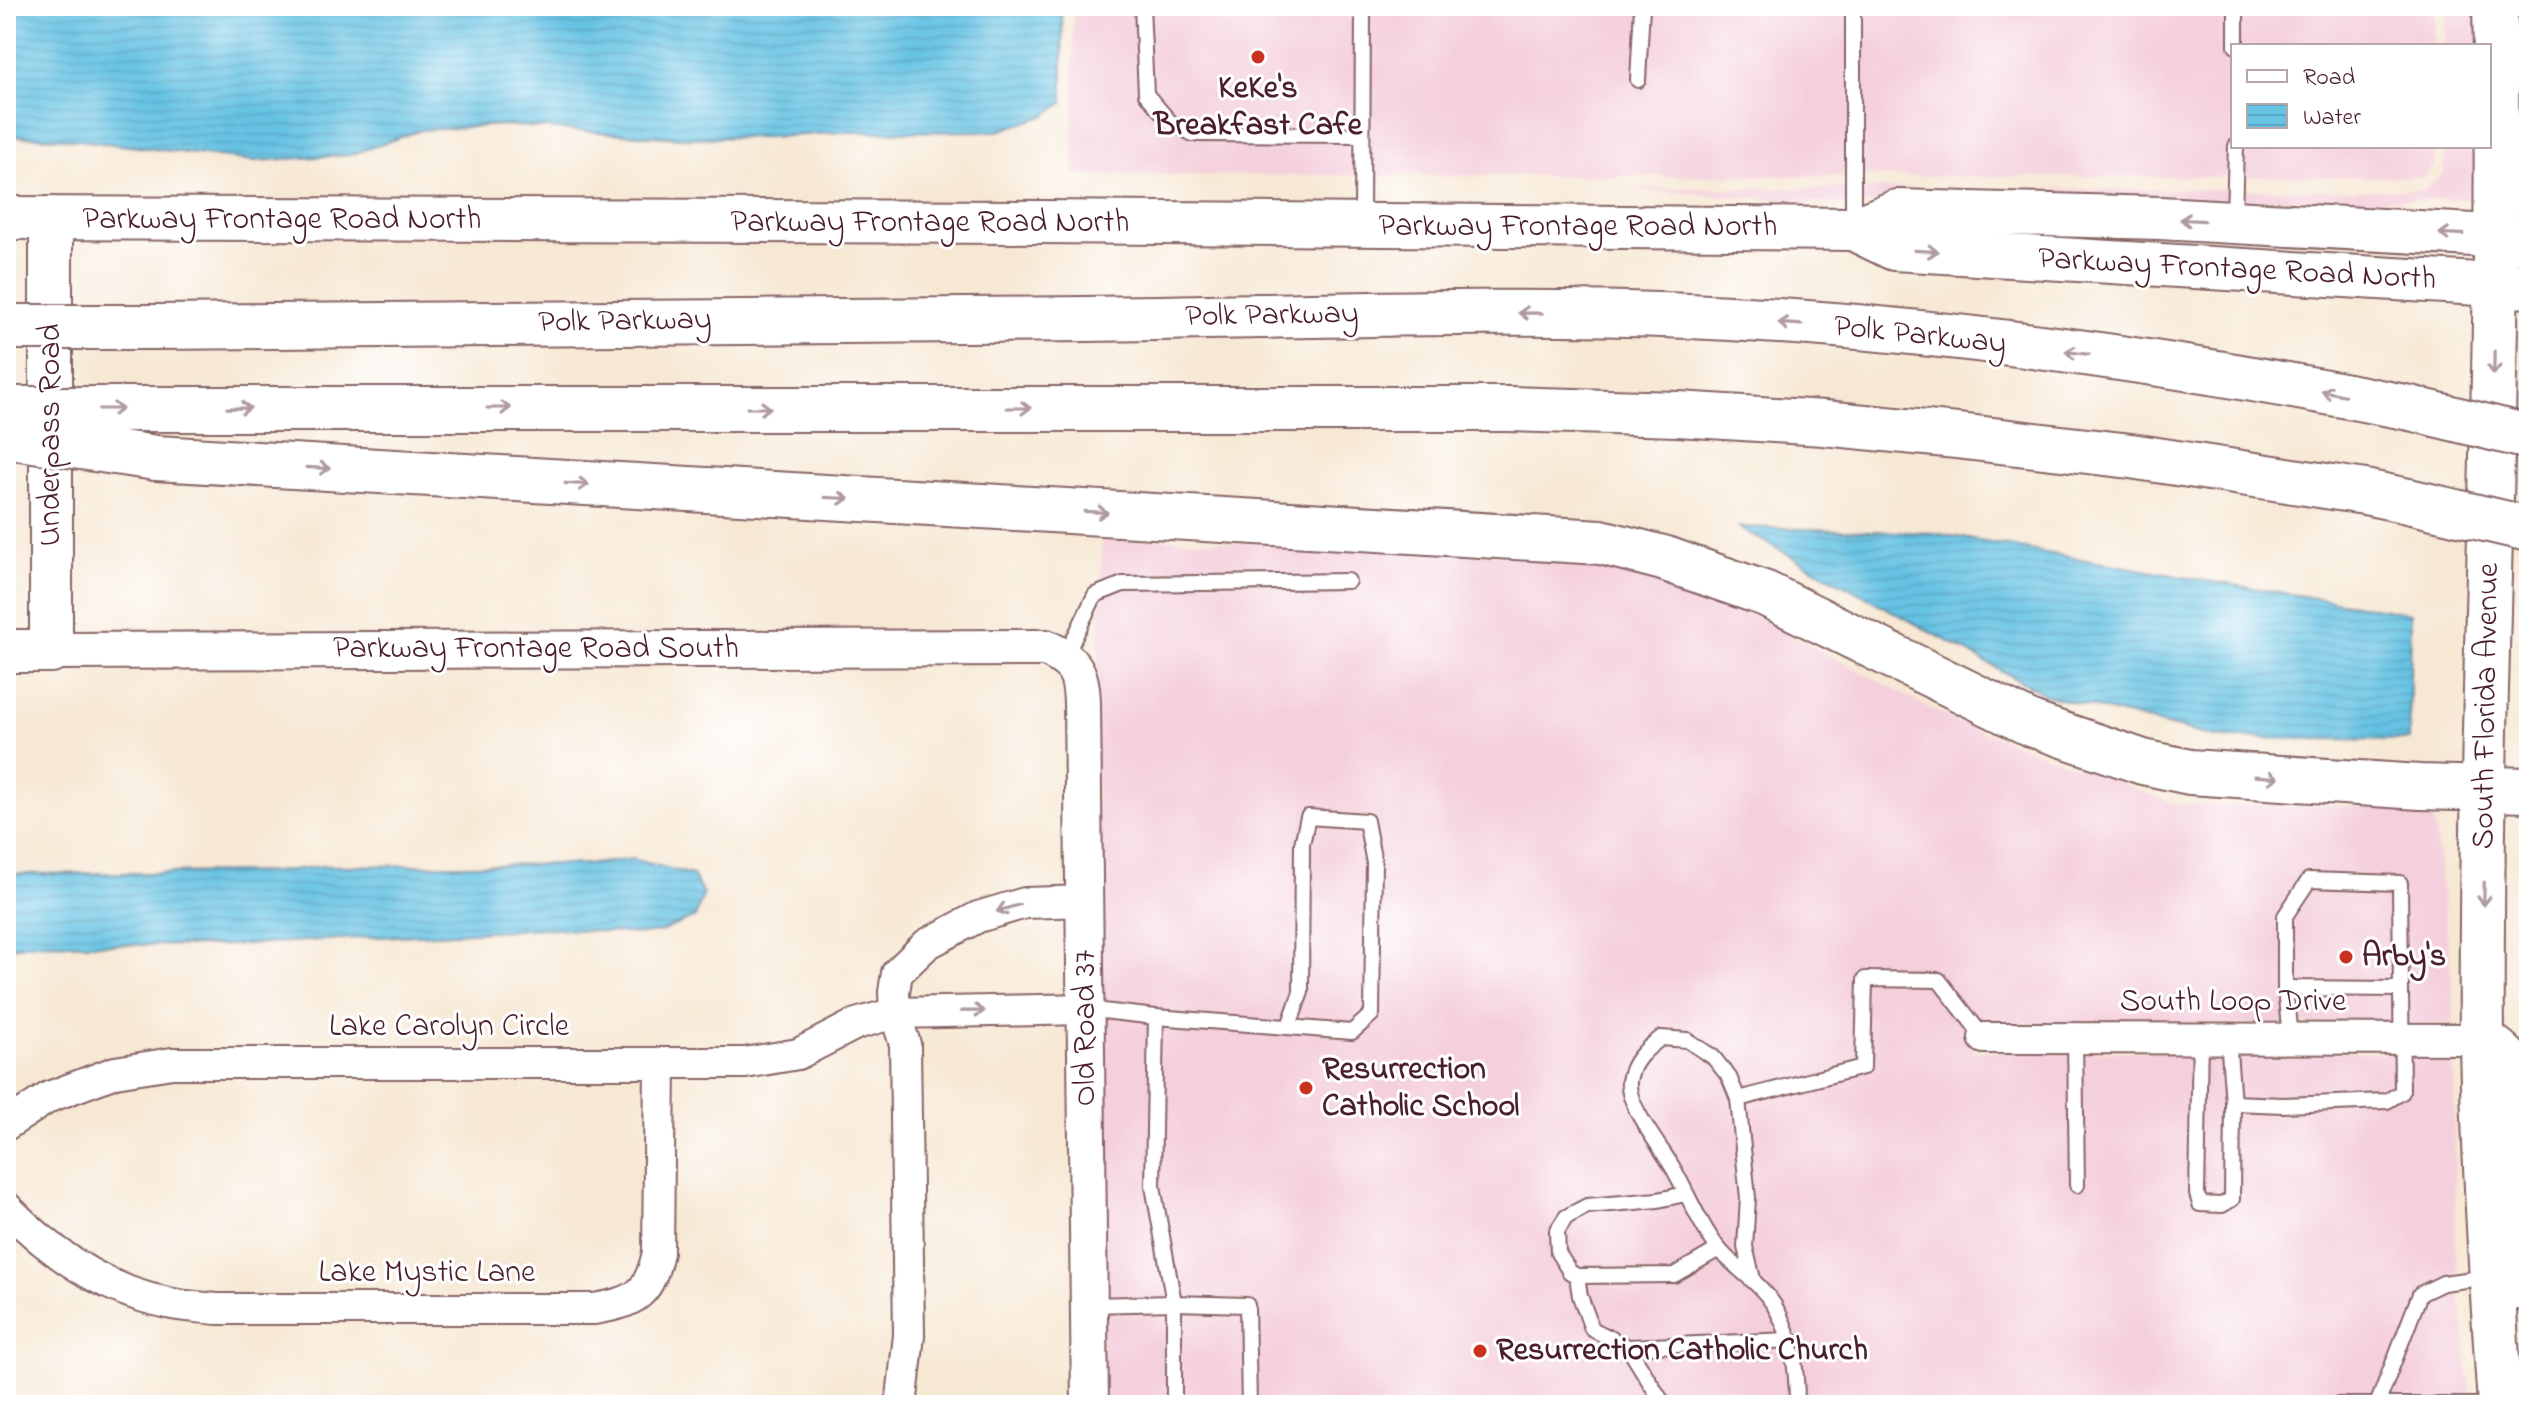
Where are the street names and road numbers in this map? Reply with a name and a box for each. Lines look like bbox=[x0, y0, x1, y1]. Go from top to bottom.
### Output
street label: Parkway Frontage Road North bbox=[83, 197, 481, 244]
street label: Parkway Frontage Road North bbox=[731, 200, 1129, 247]
street label: Parkway Frontage Road North bbox=[1379, 204, 1777, 251]
street label: Parkway Frontage Road North bbox=[2037, 236, 2437, 304]
street label: Polk Parkway bbox=[1185, 291, 1359, 341]
street label: Polk Parkway bbox=[538, 297, 712, 347]
street label: Polk Parkway bbox=[1831, 304, 2009, 368]
street label: Underpass Road bbox=[28, 323, 75, 547]
street label: South Florida Avenue bbox=[2461, 562, 2513, 850]
street label: Parkway Frontage Road South bbox=[333, 626, 739, 673]
street label: Old Road 37 bbox=[1063, 950, 1110, 1106]
street label: South Loop Drive bbox=[2120, 979, 2347, 1026]
street label: Lake Carolyn Circle bbox=[329, 1004, 570, 1051]
street label: Lake Mystic Lane bbox=[319, 1250, 536, 1297]

